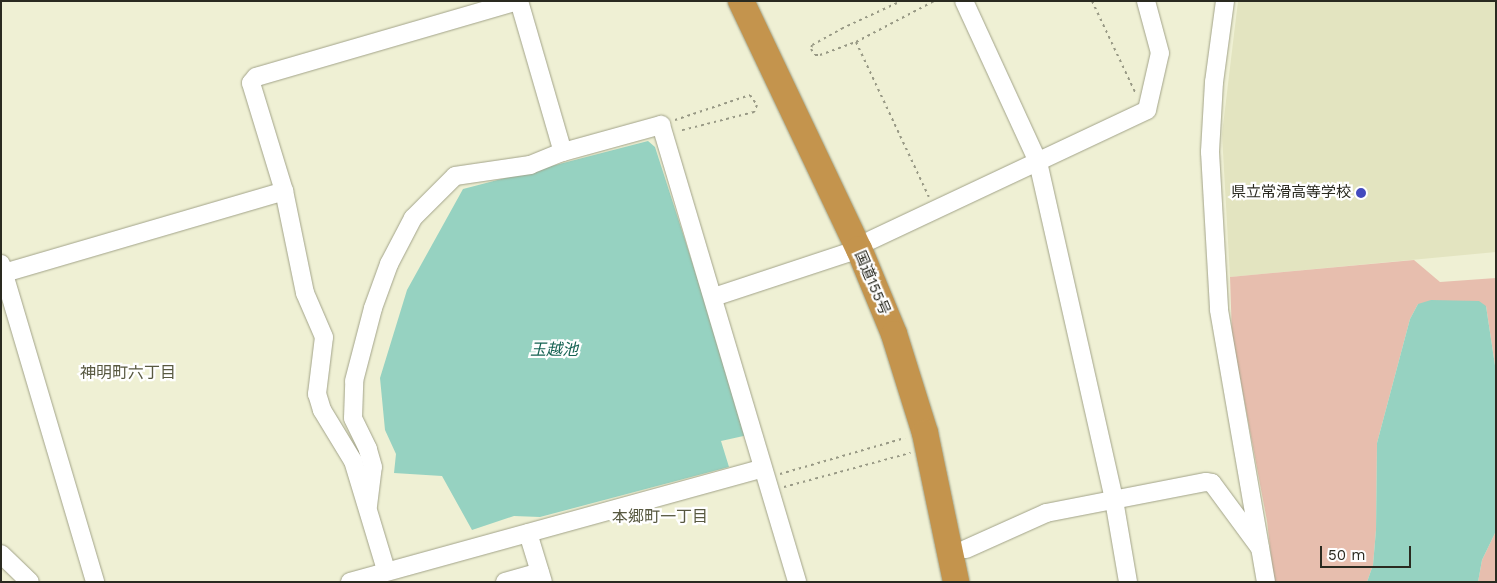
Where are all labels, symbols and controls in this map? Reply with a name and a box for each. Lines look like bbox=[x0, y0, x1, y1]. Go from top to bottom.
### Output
place label: 県立常滑高等学校 bbox=[1231, 184, 1351, 202]
marker: 県立常滑高等学校 bbox=[1355, 187, 1367, 199]
street label: 国道155号 bbox=[850, 248, 894, 318]
water label: 玉越池 bbox=[530, 340, 578, 360]
district label: 神明町六丁目 bbox=[80, 363, 176, 383]
district label: 本郷町一丁目 bbox=[612, 507, 708, 527]
scale bar bbox=[1322, 536, 1413, 568]
text: 50 m bbox=[1328, 546, 1365, 564]

